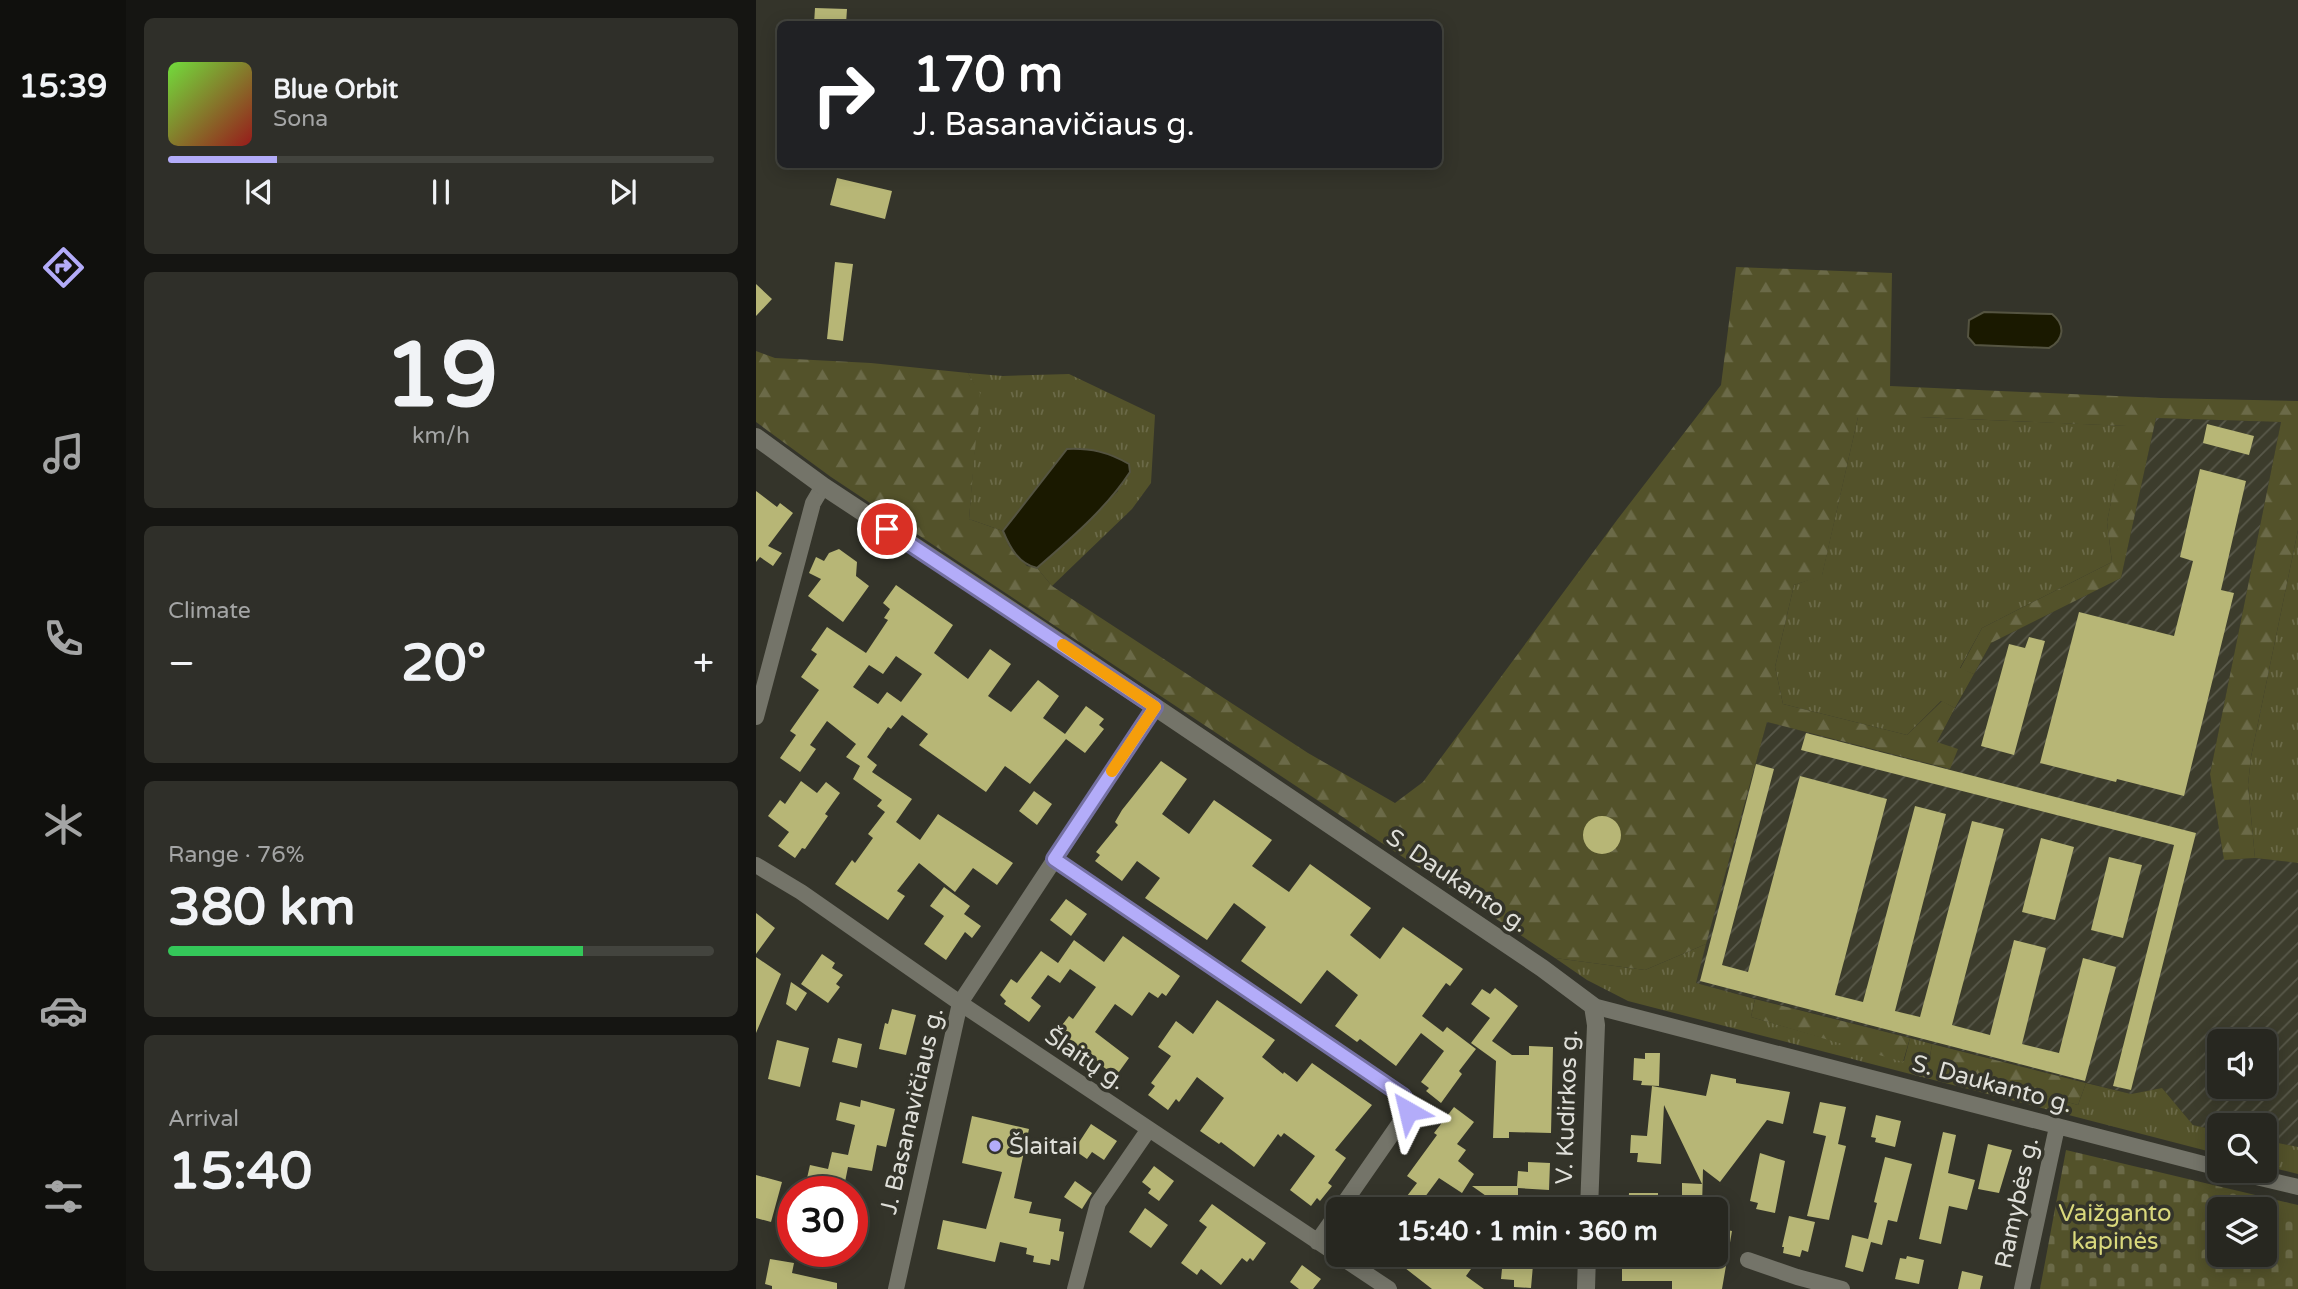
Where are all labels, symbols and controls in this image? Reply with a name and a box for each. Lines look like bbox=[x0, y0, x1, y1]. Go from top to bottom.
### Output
text: 170 m bbox=[913, 46, 1063, 105]
icon: right bbox=[798, 49, 889, 140]
text: 15:39 bbox=[19, 68, 107, 106]
text: Blue Orbit bbox=[273, 74, 398, 105]
text: Sona bbox=[273, 105, 328, 133]
text: J. Basanavičiaus g. bbox=[913, 106, 1195, 144]
icon: previous bbox=[240, 173, 278, 211]
icon: pause bbox=[422, 173, 460, 211]
icon: next bbox=[604, 173, 642, 211]
icon: directions bbox=[39, 243, 88, 292]
text: 19 bbox=[384, 321, 498, 431]
text: km/h bbox=[412, 422, 470, 450]
icon: music bbox=[39, 429, 88, 478]
pin bbox=[857, 499, 917, 559]
icon: arrive bbox=[868, 510, 906, 548]
text: Climate bbox=[168, 597, 251, 625]
icon: phone bbox=[39, 614, 88, 663]
text: 20° bbox=[401, 632, 486, 695]
text: − bbox=[168, 641, 195, 687]
text: + bbox=[693, 641, 714, 687]
icon: climate bbox=[39, 800, 88, 849]
street label: S. Daukanto g. bbox=[1381, 823, 1533, 939]
text: Range · 76% bbox=[168, 841, 304, 869]
text: 380 km bbox=[168, 876, 356, 939]
icon: car bbox=[39, 986, 88, 1035]
street label: J. Basanavičiaus g. bbox=[874, 1005, 950, 1217]
street label: Šlaitų g. bbox=[1039, 1021, 1131, 1097]
street label: V. Kudirkos g. bbox=[1550, 1029, 1584, 1185]
map controls bbox=[2207, 1029, 2277, 1267]
button: sound bbox=[2207, 1029, 2277, 1099]
street label: S. Daukanto g. bbox=[1909, 1049, 2075, 1119]
position arrow bbox=[1371, 1074, 1445, 1148]
text: Arrival bbox=[168, 1105, 239, 1133]
button: search bbox=[2207, 1113, 2277, 1183]
place label: Šlaitai bbox=[1009, 1132, 1078, 1161]
street label: Ramybės g. bbox=[1989, 1135, 2045, 1271]
marker: Šlaitai bbox=[987, 1138, 1003, 1154]
text: 15:40 bbox=[168, 1140, 312, 1203]
icon: filters bbox=[39, 1172, 88, 1221]
speed limit sign: 30 bbox=[777, 1176, 868, 1267]
button: layers bbox=[2207, 1197, 2277, 1267]
park label: Vaižganto kapinės bbox=[2058, 1199, 2172, 1256]
text: 15:40 · 1 min · 360 m bbox=[1396, 1216, 1658, 1247]

